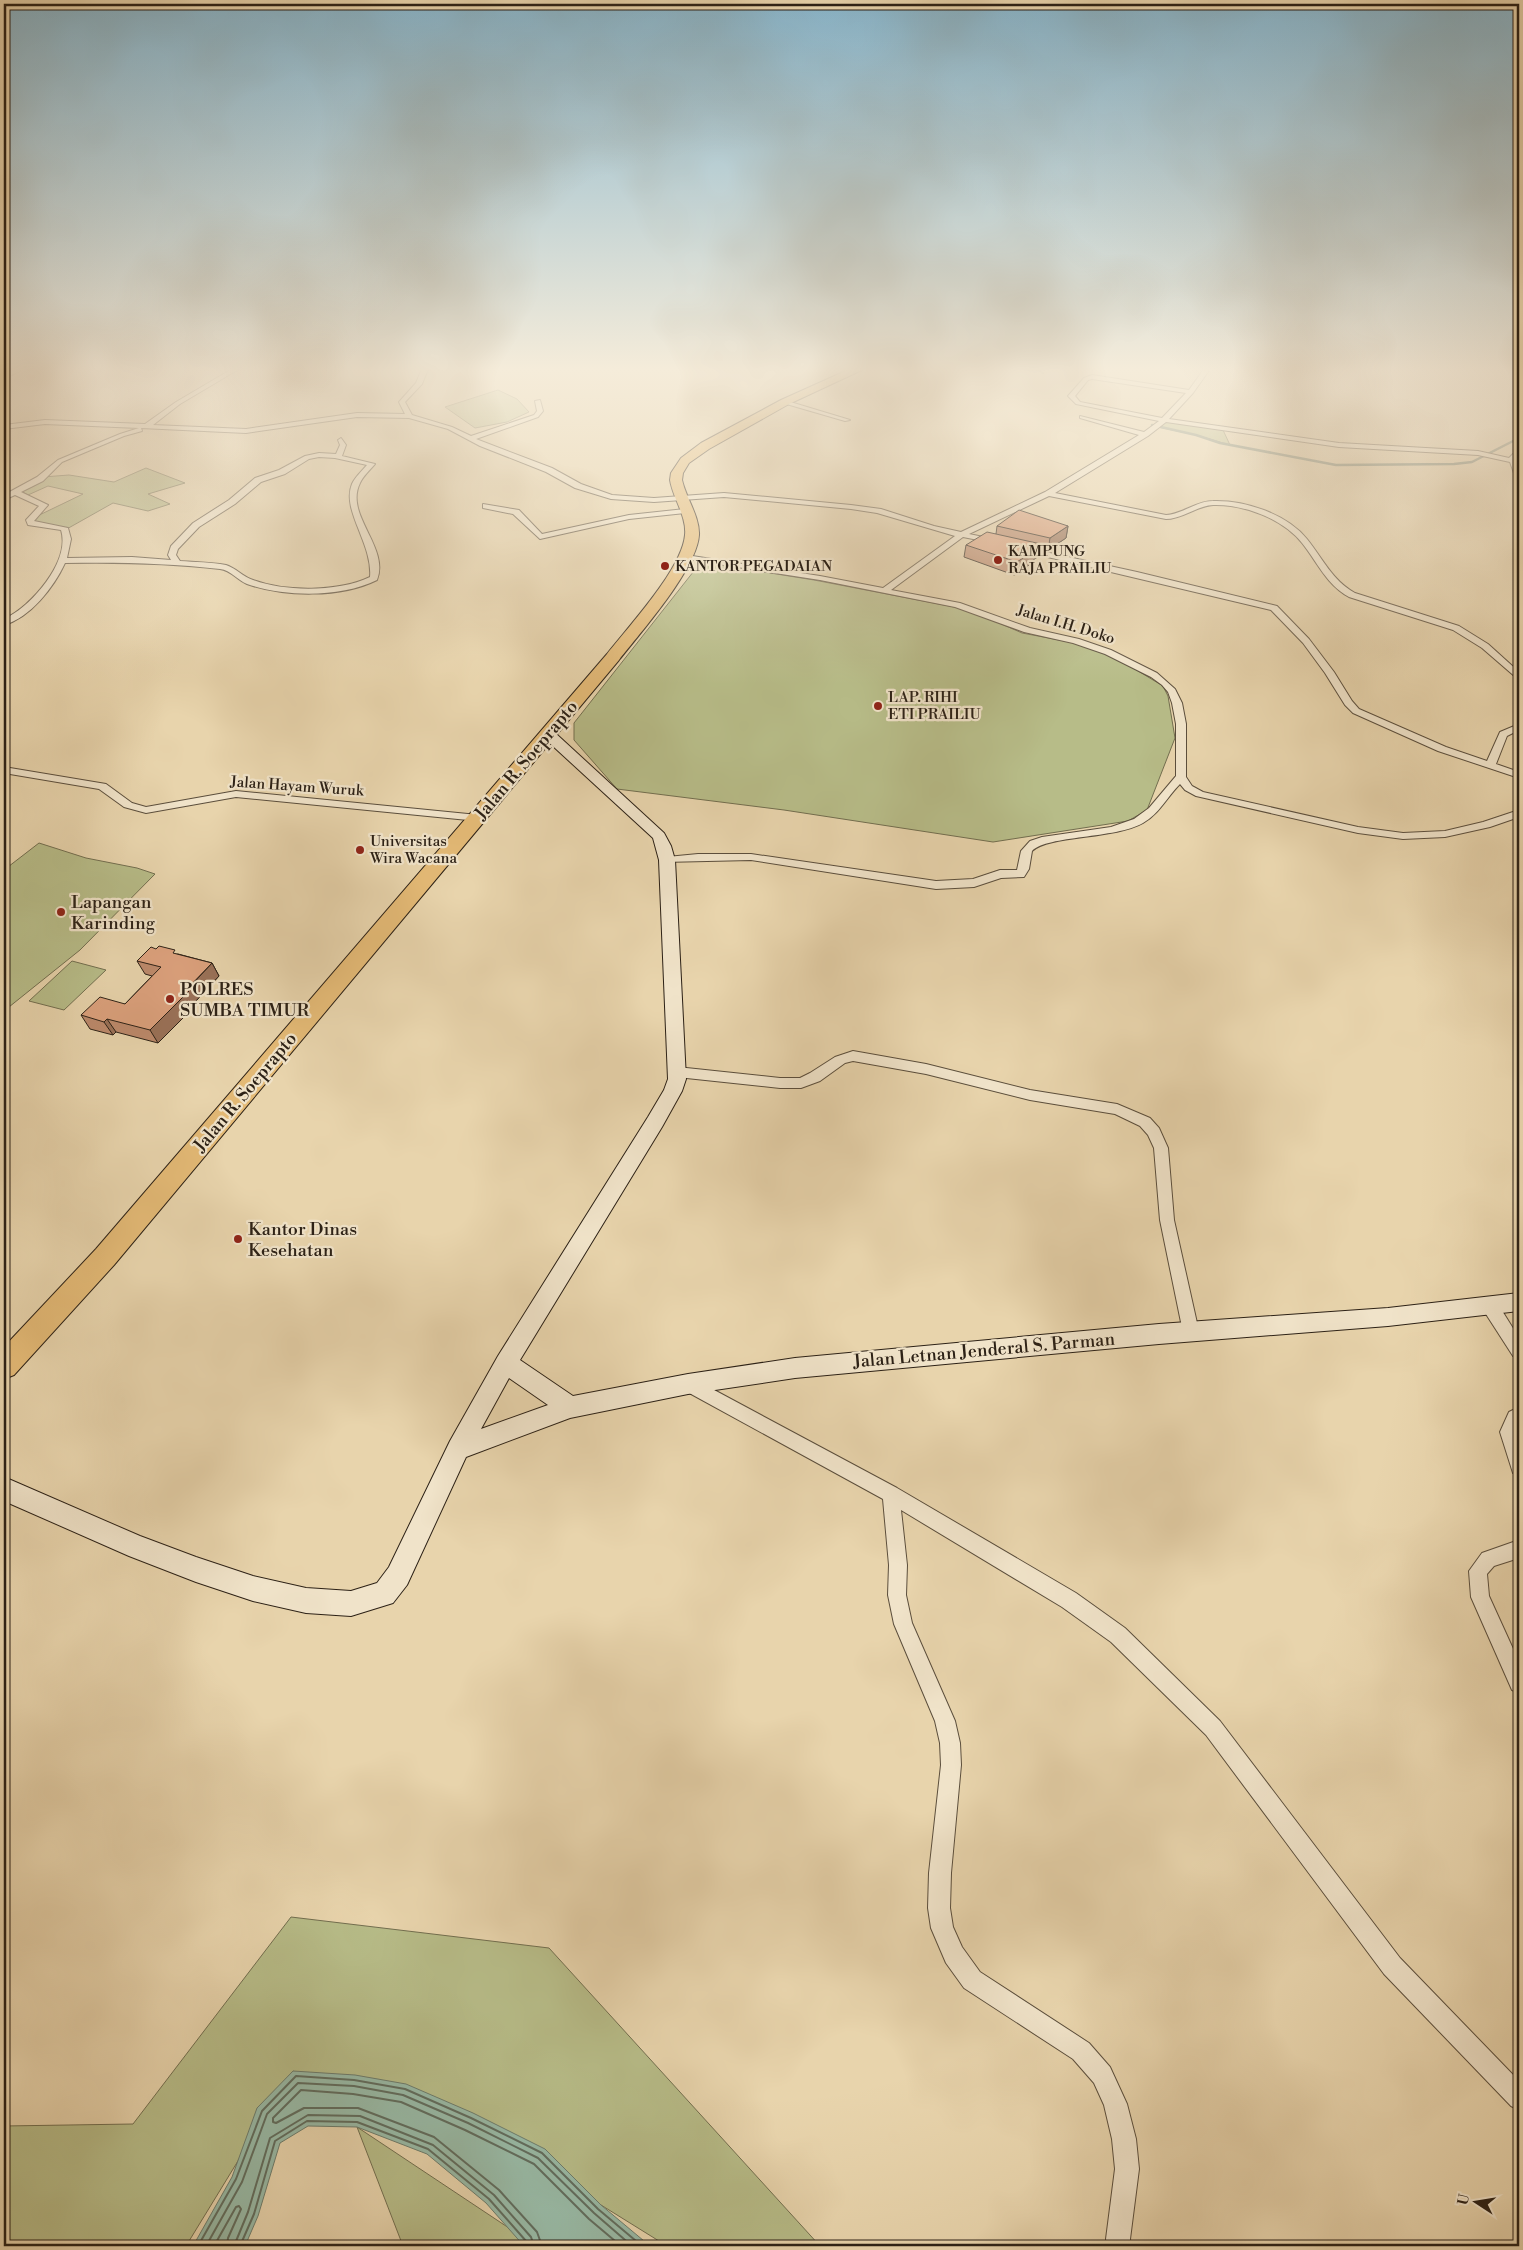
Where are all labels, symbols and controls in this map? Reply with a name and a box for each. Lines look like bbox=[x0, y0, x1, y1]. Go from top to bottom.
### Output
place label: KAMPUNG RAJA PRAILIU bbox=[1008, 542, 1111, 578]
marker: KAMPUNG RAJA PRAILIU bbox=[992, 554, 1004, 566]
place label: KANTOR PEGADAIAN bbox=[675, 557, 832, 576]
marker: KANTOR PEGADAIAN bbox=[659, 560, 671, 572]
street label: Jalan I.H. Doko bbox=[1013, 600, 1117, 648]
place label: LAP. RIHI ETI PRAILIU bbox=[888, 688, 981, 724]
street label: Jalan R. Soeprapto bbox=[469, 696, 583, 826]
marker: LAP. RIHI ETI PRAILIU bbox=[872, 700, 884, 712]
street label: Jalan Hayam Wuruk bbox=[229, 772, 365, 801]
place label: Universitas Wira Wacana bbox=[369, 832, 457, 868]
marker: Universitas Wira Wacana bbox=[354, 844, 366, 856]
place label: Lapangan Karinding bbox=[71, 891, 156, 935]
marker: Lapangan Karinding bbox=[55, 906, 67, 918]
place label: POLRES SUMBA TIMUR bbox=[180, 978, 309, 1022]
marker: POLRES SUMBA TIMUR bbox=[164, 993, 176, 1005]
street label: Jalan R. Soeprapto bbox=[188, 1028, 302, 1158]
place label: Kantor Dinas Kesehatan bbox=[248, 1218, 357, 1262]
marker: Kantor Dinas Kesehatan bbox=[232, 1233, 244, 1245]
street label: Jalan Letnan Jenderal S. Parman bbox=[851, 1328, 1116, 1373]
north arrow bbox=[1450, 2178, 1500, 2228]
text: U bbox=[1454, 2192, 1474, 2207]

